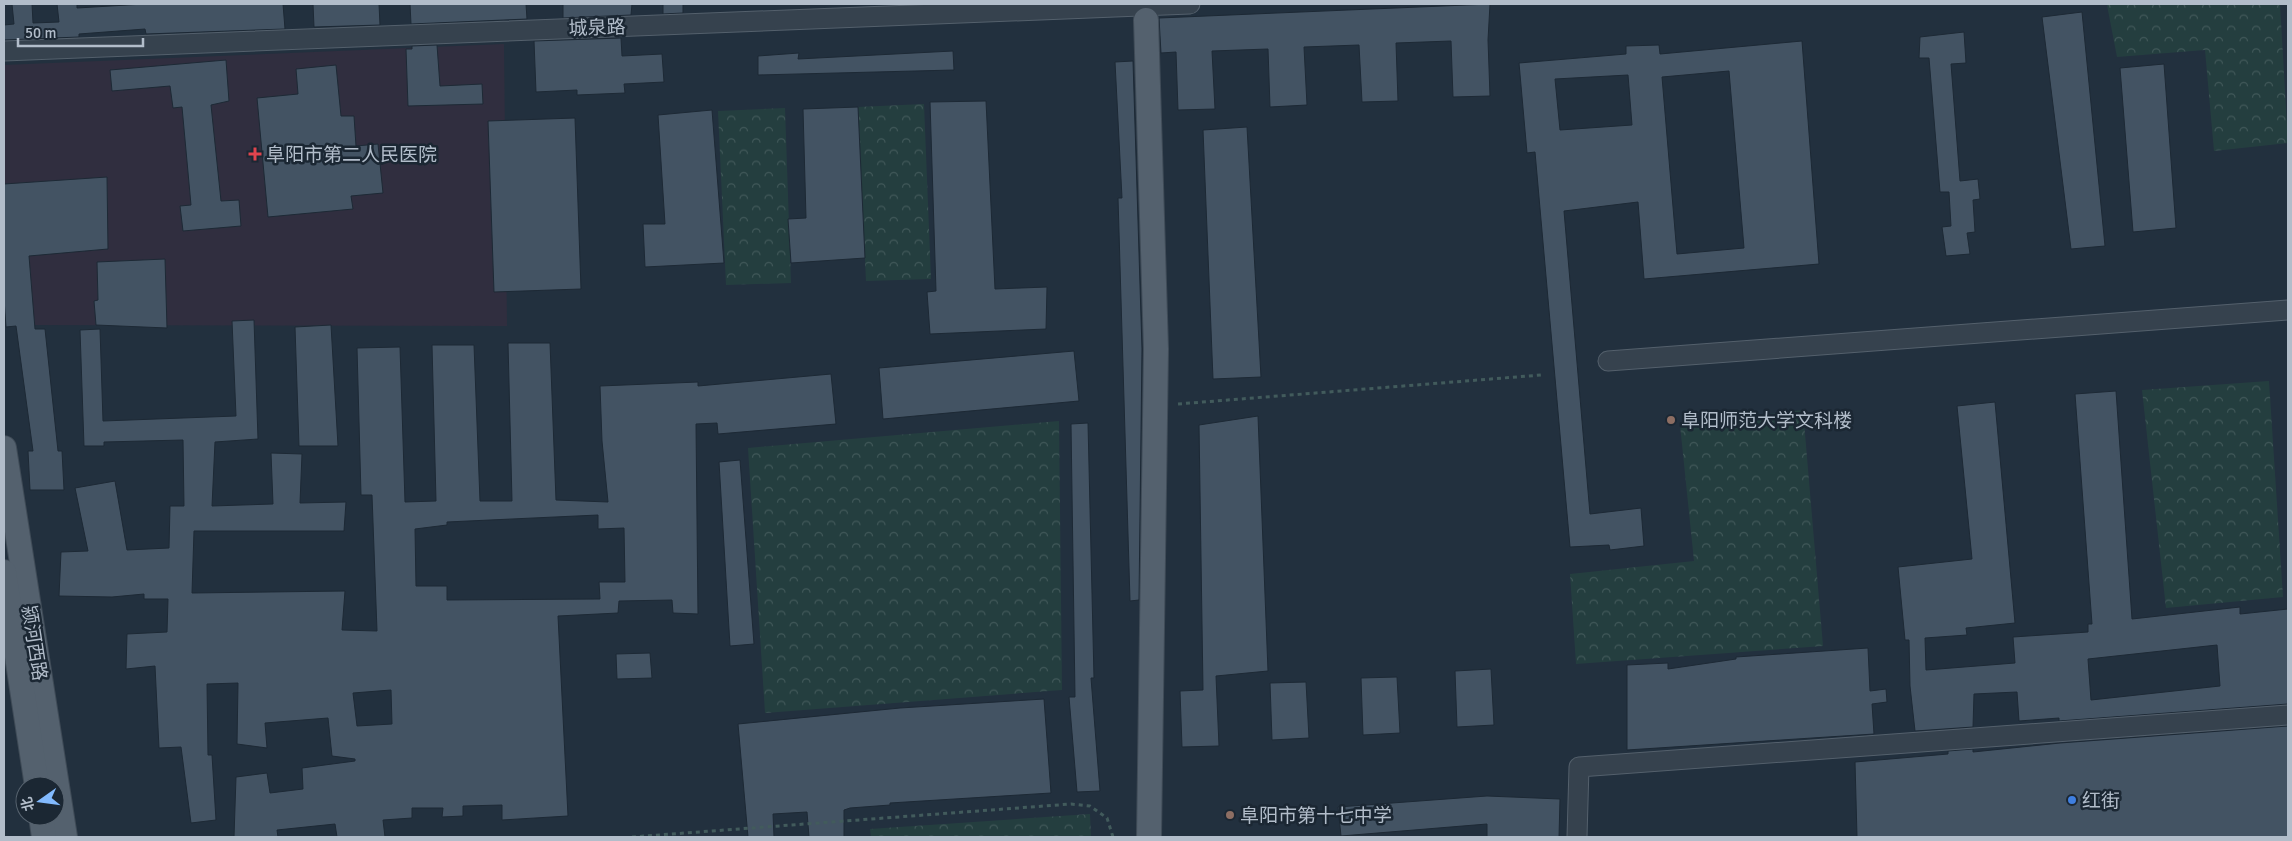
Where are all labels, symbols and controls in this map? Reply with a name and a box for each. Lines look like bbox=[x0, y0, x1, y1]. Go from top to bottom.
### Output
scale bar bbox=[18, 15, 142, 47]
street label: 城泉路 bbox=[568, 15, 626, 41]
text: 50 m bbox=[25, 24, 56, 42]
place label: 阜阳市第二人民医院 bbox=[266, 143, 437, 167]
marker: 阜阳市第二人民医院 bbox=[248, 147, 262, 161]
place label: 阜阳师范大学文科楼 bbox=[1681, 409, 1852, 433]
marker: 阜阳师范大学文科楼 bbox=[1665, 414, 1677, 426]
street label: 颍河西路 bbox=[16, 604, 52, 683]
north arrow bbox=[15, 776, 65, 826]
place label: 红街 bbox=[2082, 789, 2120, 813]
marker: 红街 bbox=[2066, 794, 2078, 806]
text: 北 bbox=[18, 795, 38, 813]
place label: 阜阳市第十七中学 bbox=[1240, 804, 1392, 828]
marker: 阜阳市第十七中学 bbox=[1224, 809, 1236, 821]

